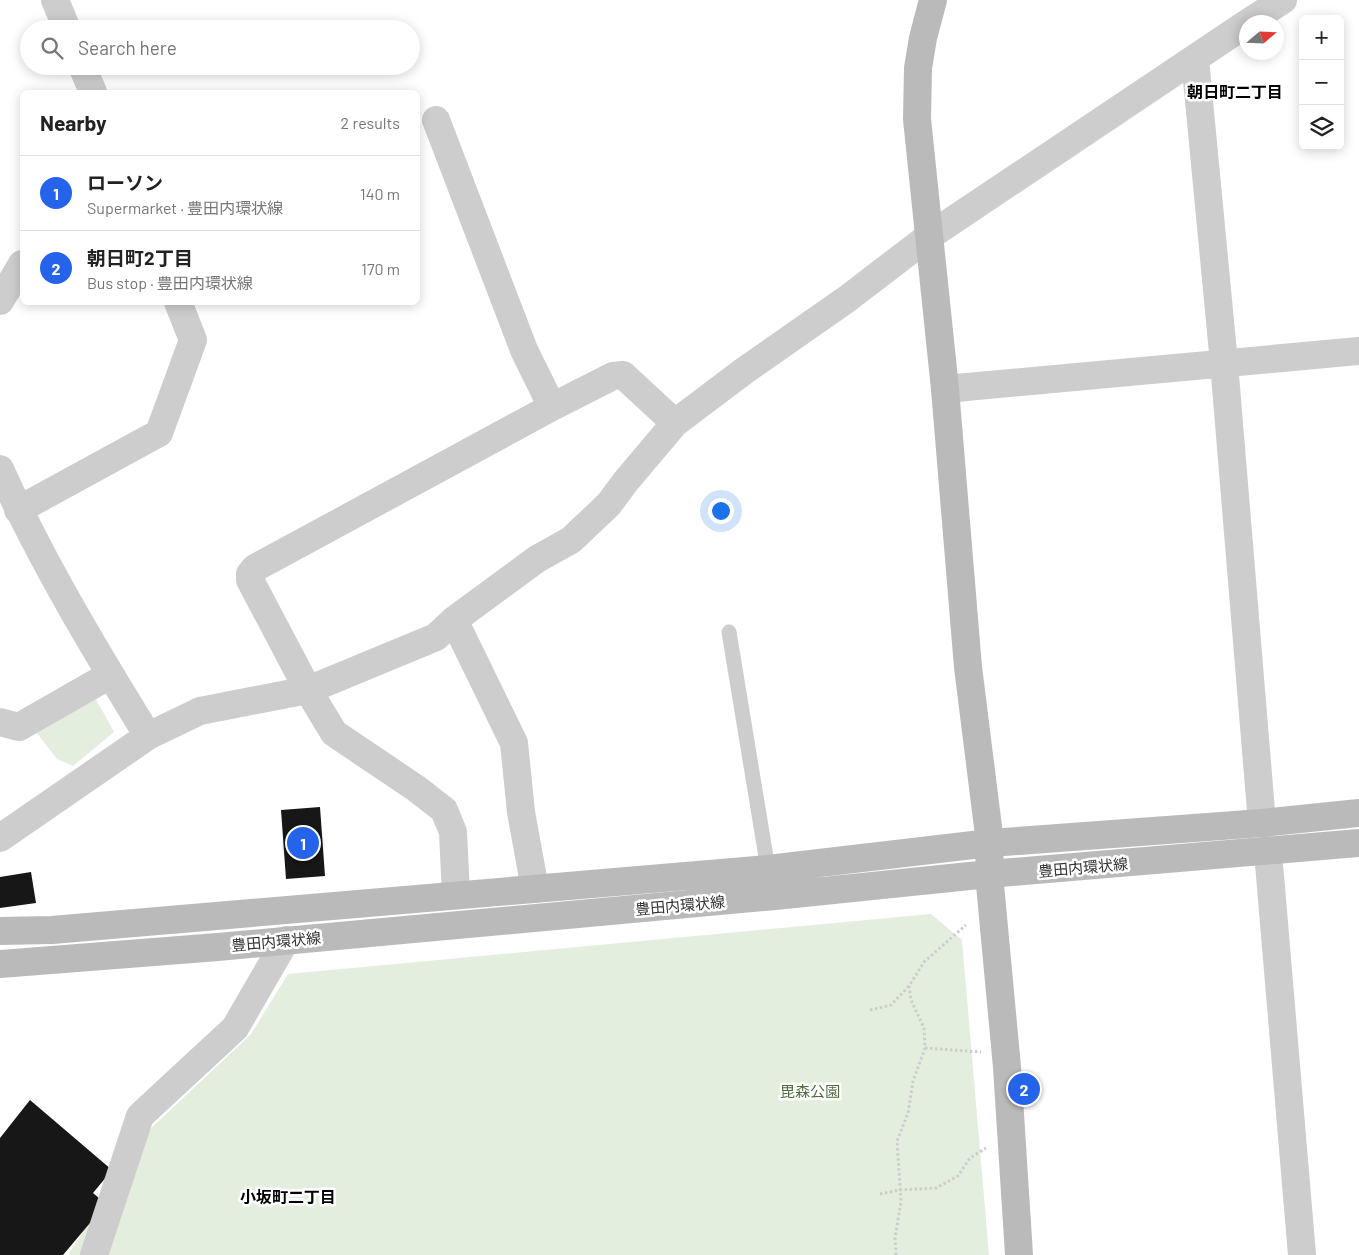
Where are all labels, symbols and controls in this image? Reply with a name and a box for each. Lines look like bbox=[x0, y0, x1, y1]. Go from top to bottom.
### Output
north arrow bbox=[1239, 15, 1284, 60]
map controls bbox=[1299, 15, 1344, 150]
button: + bbox=[1299, 15, 1344, 60]
search box bbox=[20, 20, 420, 75]
icon: search bbox=[38, 34, 66, 62]
text: Search here bbox=[78, 36, 177, 59]
button: − bbox=[1299, 60, 1344, 105]
district label: 朝日町二丁目 bbox=[1187, 82, 1283, 101]
button: layers bbox=[1299, 105, 1344, 150]
text: Nearby bbox=[40, 110, 106, 135]
text: 2 results bbox=[341, 113, 400, 132]
text: ローソン bbox=[87, 171, 163, 194]
text: 1 bbox=[53, 184, 59, 203]
text: 140 m bbox=[360, 184, 400, 203]
text: Supermarket · 豊田内環状線 bbox=[87, 198, 283, 217]
text: 朝日町2丁目 bbox=[87, 246, 193, 269]
text: 2 bbox=[52, 259, 60, 278]
text: 170 m bbox=[361, 259, 400, 278]
text: Bus stop · 豊田内環状線 bbox=[87, 273, 253, 292]
your location bbox=[708, 498, 734, 524]
pin: 1 bbox=[287, 824, 319, 862]
street label: 豊田内環状線 bbox=[1037, 854, 1129, 880]
street label: 豊田内環状線 bbox=[634, 892, 726, 918]
street label: 豊田内環状線 bbox=[230, 928, 322, 954]
pin: 2 bbox=[1008, 1070, 1040, 1108]
park label: 毘森公園 bbox=[780, 1082, 840, 1100]
district label: 小坂町二丁目 bbox=[240, 1187, 336, 1206]

